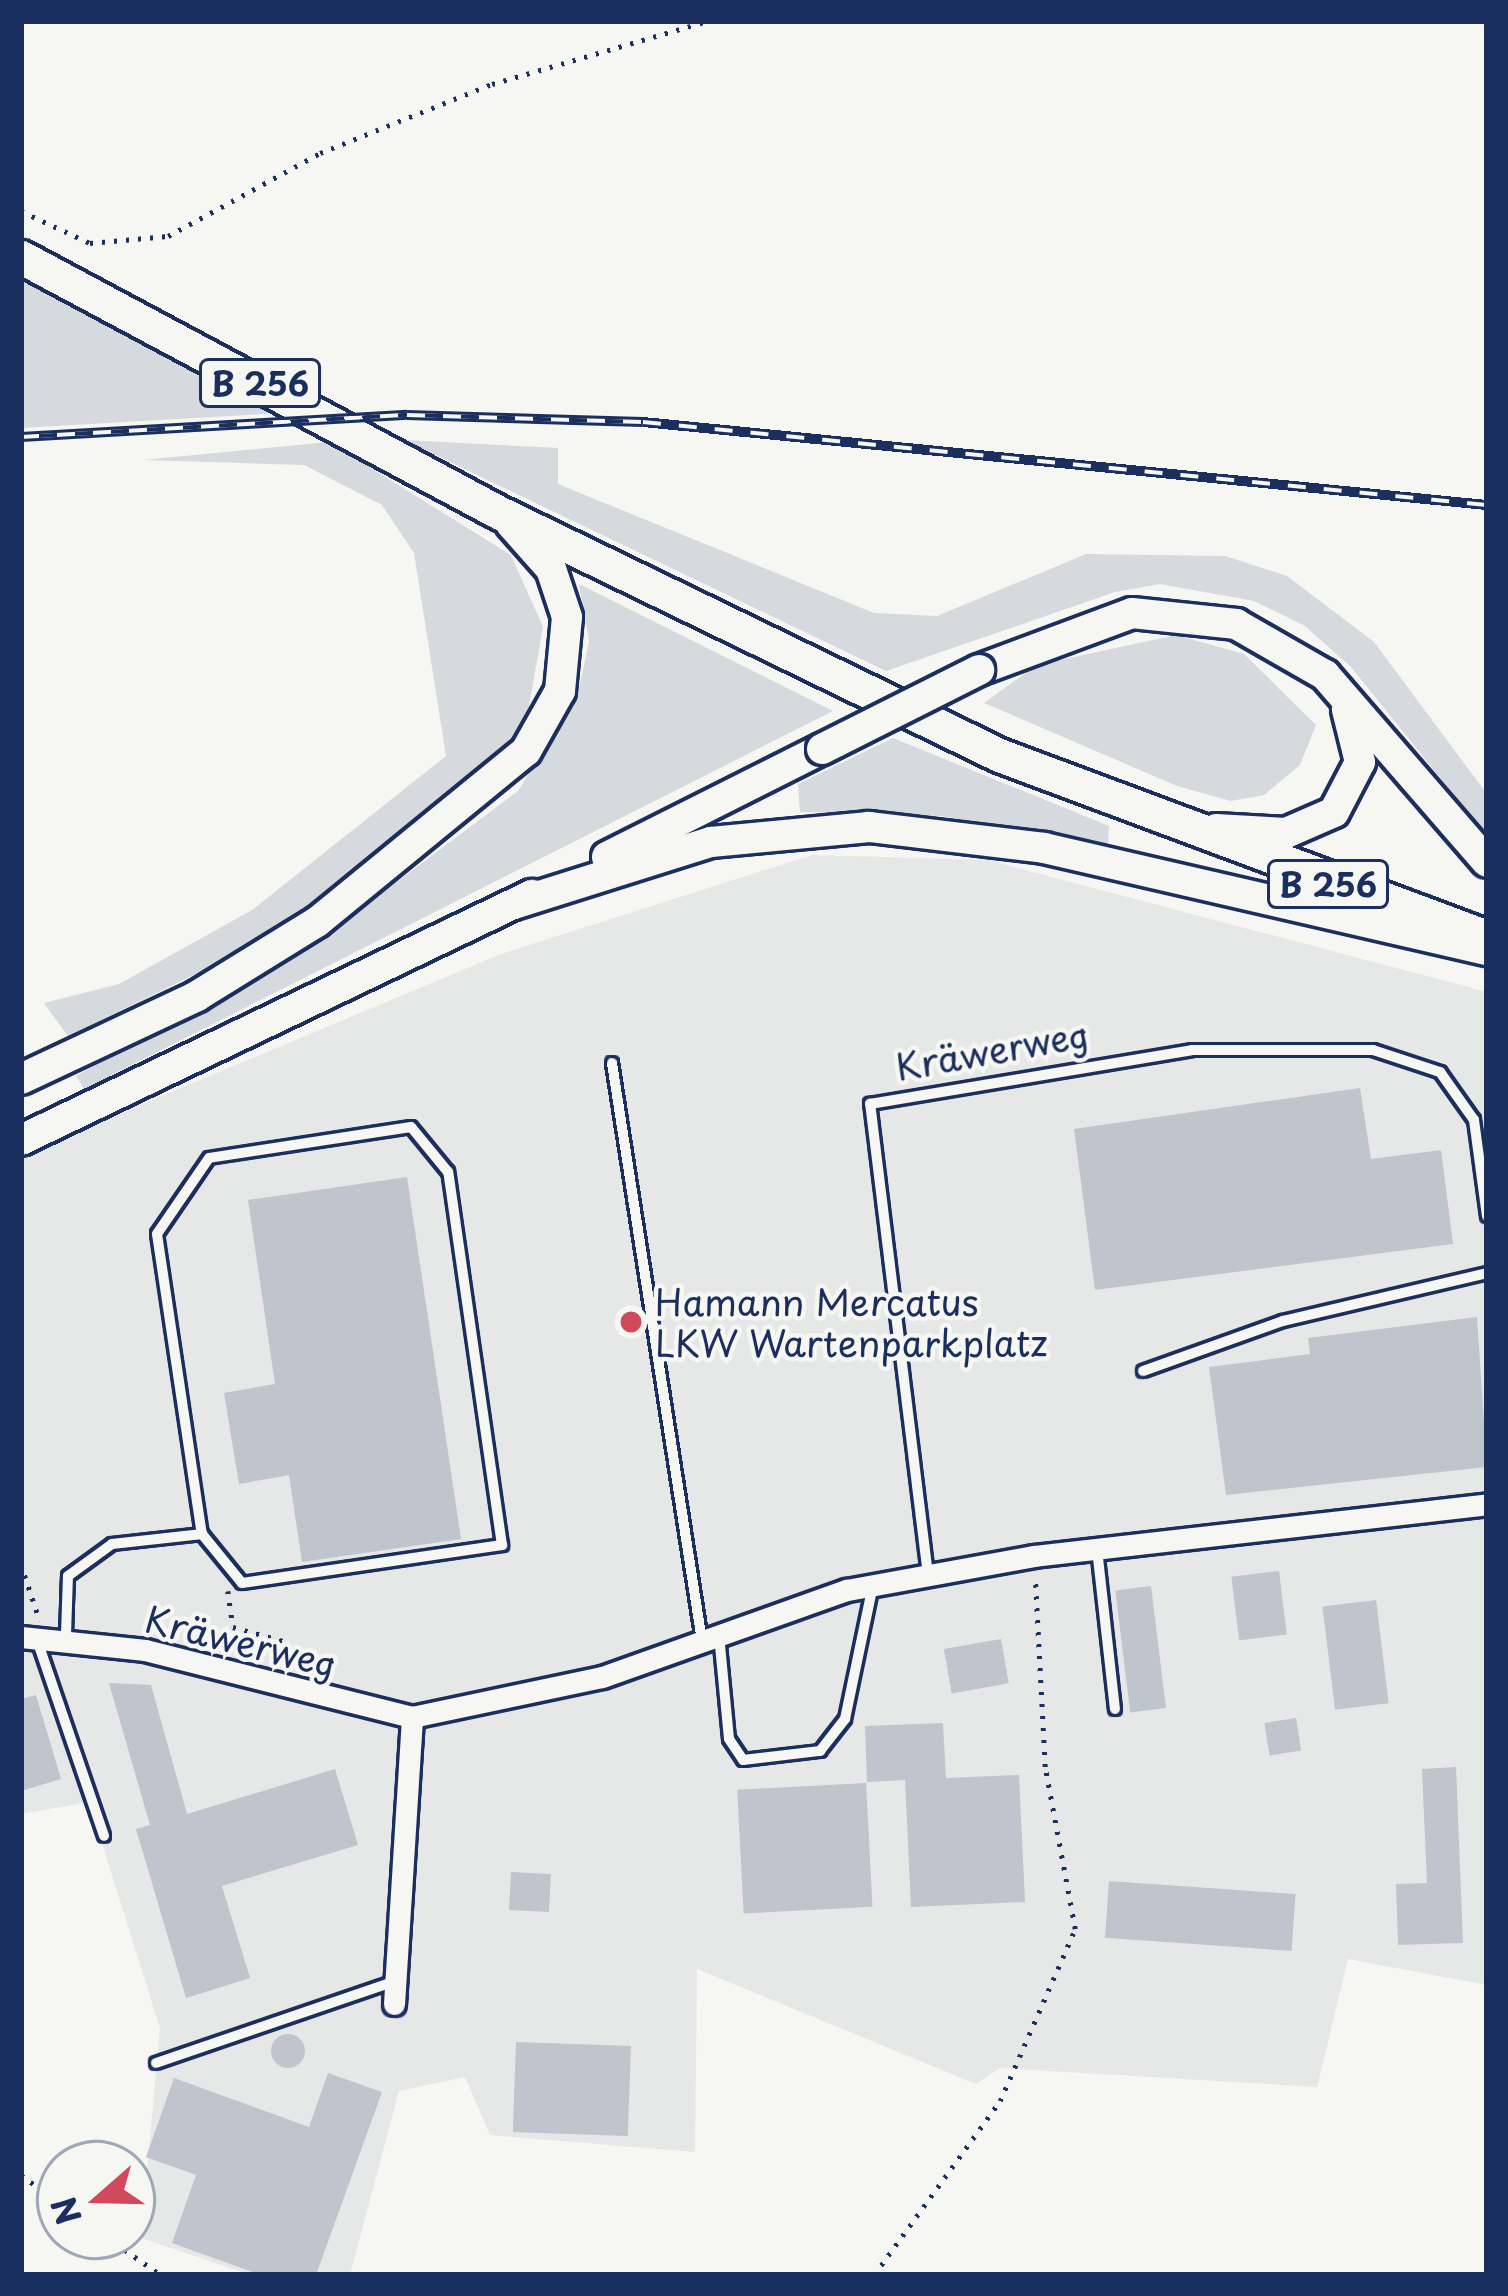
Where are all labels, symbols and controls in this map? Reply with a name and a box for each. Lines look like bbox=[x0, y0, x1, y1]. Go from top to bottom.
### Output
road number: B 256 bbox=[197, 356, 323, 410]
road number: B 256 bbox=[1265, 857, 1391, 911]
street label: Kräwerweg bbox=[892, 1012, 1092, 1088]
place label: Hamann Mercatus LKW Wartenparkplatz bbox=[655, 1279, 1047, 1364]
marker: Hamann Mercatus LKW Wartenparkplatz bbox=[618, 1309, 644, 1335]
street label: Kräwerweg bbox=[141, 1596, 341, 1686]
north arrow bbox=[36, 2140, 156, 2260]
text: N bbox=[37, 2190, 93, 2232]

